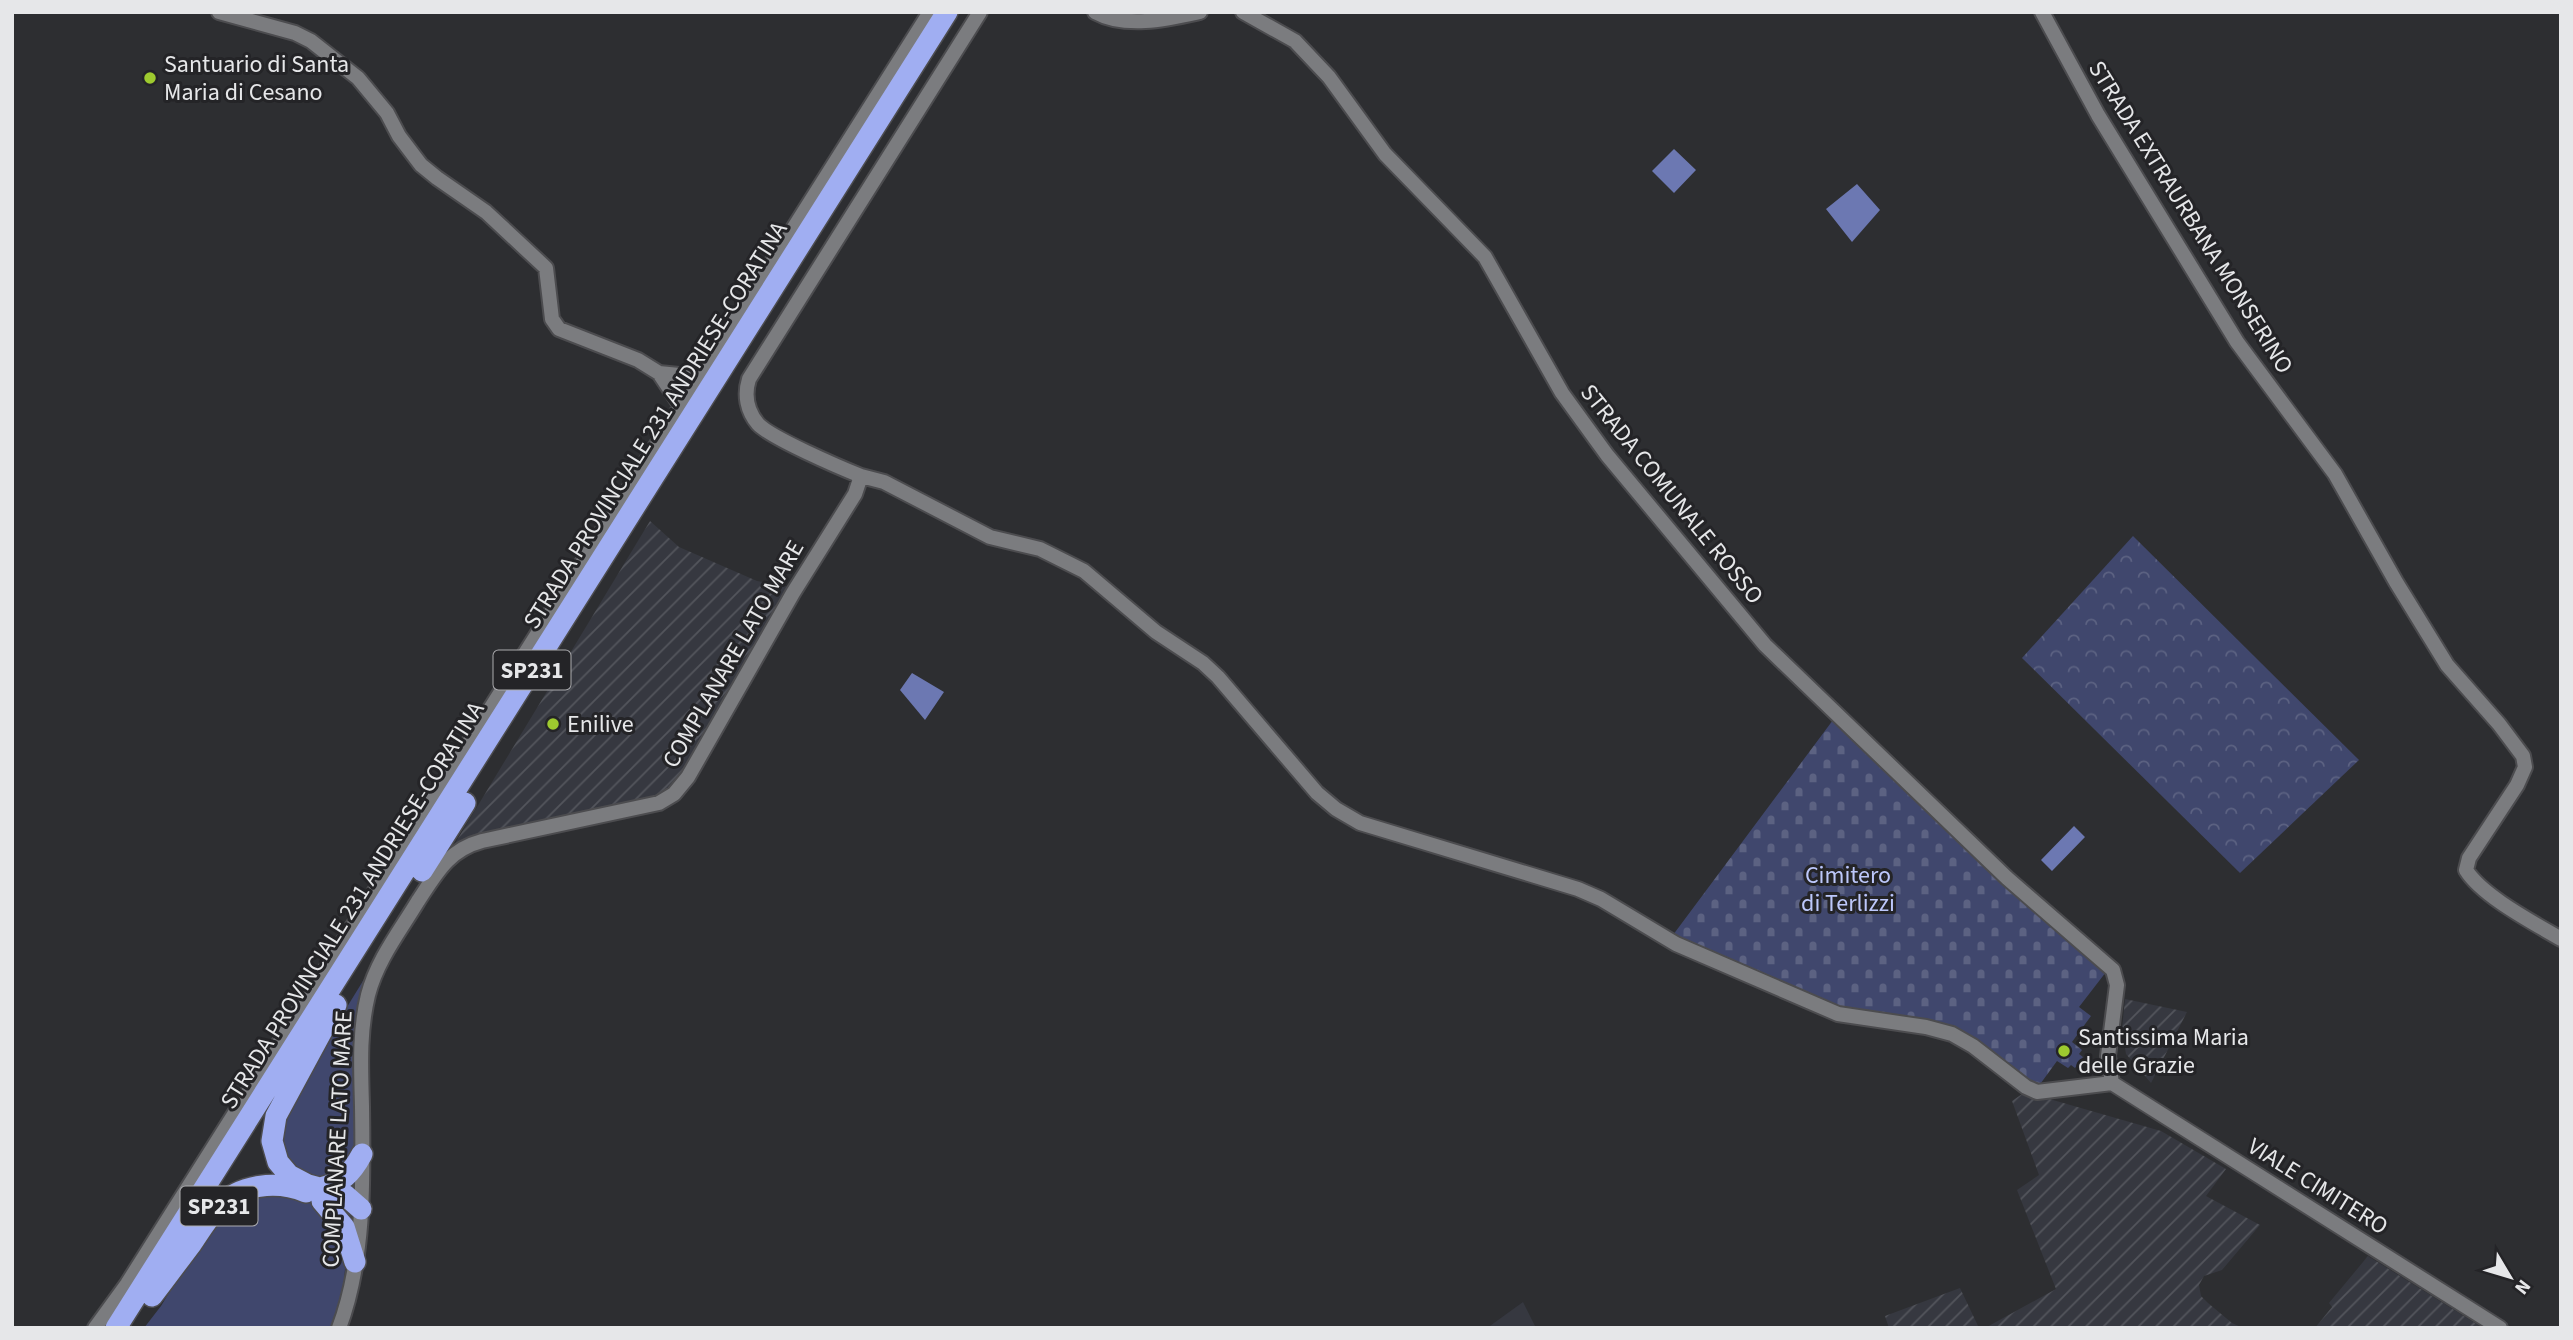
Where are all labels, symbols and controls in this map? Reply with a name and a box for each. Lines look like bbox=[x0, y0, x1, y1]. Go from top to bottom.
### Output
place label: Santuario di Santa Maria di Cesano bbox=[164, 47, 349, 110]
street label: STRADA EXTRAURBANA MONSERINO bbox=[2080, 54, 2302, 381]
marker: Santuario di Santa Maria di Cesano bbox=[142, 70, 158, 86]
street label: STRADA PROVINCIALE 231 ANDRIESE-CORATINA bbox=[515, 215, 796, 636]
street label: STRADA COMUNALE ROSSO bbox=[1572, 377, 1772, 612]
street label: COMPLANARE LATO MARE bbox=[654, 534, 813, 775]
road number: SP231 bbox=[494, 650, 570, 690]
street label: STRADA PROVINCIALE 231 ANDRIESE-CORATINA bbox=[212, 695, 493, 1116]
place label: Enilive bbox=[567, 707, 634, 742]
marker: Enilive bbox=[545, 716, 561, 732]
park label: Cimitero di Terlizzi bbox=[1801, 858, 1895, 921]
street label: COMPLANARE LATO MARE bbox=[313, 1009, 362, 1269]
place label: Santissima Maria delle Grazie bbox=[2078, 1020, 2249, 1083]
marker: Santissima Maria delle Grazie bbox=[2056, 1043, 2072, 1059]
street label: VIALE CIMITERO bbox=[2241, 1129, 2395, 1244]
road number: SP231 bbox=[180, 1186, 258, 1226]
north arrow bbox=[2475, 1242, 2545, 1312]
text: N bbox=[2508, 1273, 2537, 1300]

